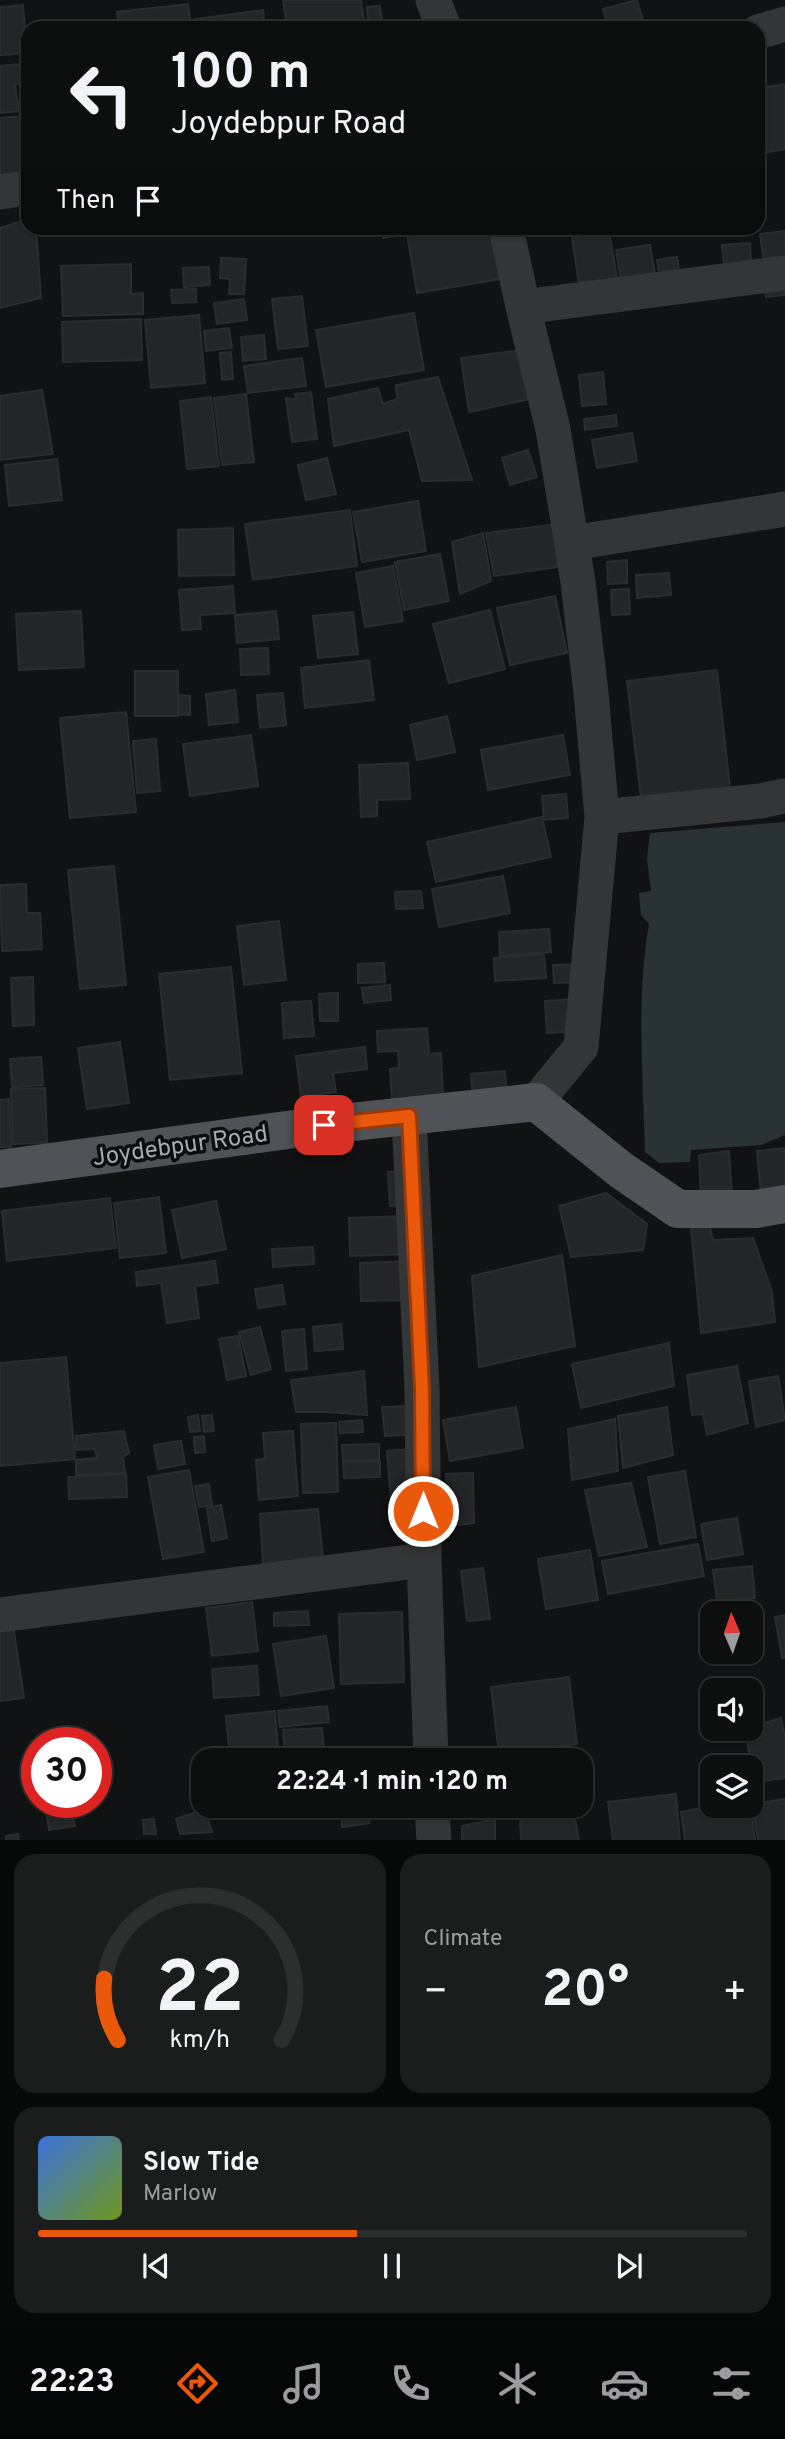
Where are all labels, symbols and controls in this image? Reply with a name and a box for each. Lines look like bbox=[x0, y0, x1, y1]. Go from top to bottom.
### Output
text: 100 m bbox=[171, 44, 310, 106]
icon: left bbox=[56, 49, 147, 140]
text: Joydebpur Road bbox=[171, 105, 406, 145]
icon: arrive bbox=[129, 182, 167, 220]
text: Then bbox=[56, 185, 115, 218]
pin bbox=[294, 1095, 354, 1155]
icon: arrive bbox=[305, 1106, 343, 1144]
street label: Joydebpur Road bbox=[91, 1120, 270, 1174]
position arrow bbox=[386, 1474, 460, 1548]
north arrow bbox=[700, 1601, 763, 1664]
map controls bbox=[700, 1601, 763, 1818]
button: sound bbox=[700, 1678, 763, 1741]
speed limit sign: 30 bbox=[21, 1727, 112, 1818]
button: layers bbox=[700, 1755, 763, 1818]
text: 22:24 · 1 min · 120 m bbox=[276, 1766, 508, 1799]
text: Climate bbox=[424, 1925, 502, 1954]
text: 22 bbox=[155, 1946, 244, 2038]
text: 20° bbox=[541, 1959, 629, 2025]
text: − bbox=[424, 1969, 448, 2018]
text: + bbox=[722, 1969, 747, 2018]
text: km/h bbox=[169, 2024, 230, 2056]
text: Slow Tide bbox=[143, 2147, 260, 2180]
text: Marlow bbox=[143, 2180, 217, 2209]
icon: previous bbox=[137, 2247, 175, 2285]
icon: pause bbox=[373, 2247, 411, 2285]
icon: next bbox=[610, 2247, 648, 2285]
icon: directions bbox=[173, 2359, 222, 2408]
icon: music bbox=[279, 2359, 328, 2408]
icon: phone bbox=[386, 2359, 435, 2408]
icon: climate bbox=[493, 2359, 542, 2408]
icon: car bbox=[600, 2359, 649, 2408]
icon: filters bbox=[707, 2359, 756, 2408]
text: 22:23 bbox=[29, 2363, 115, 2403]

